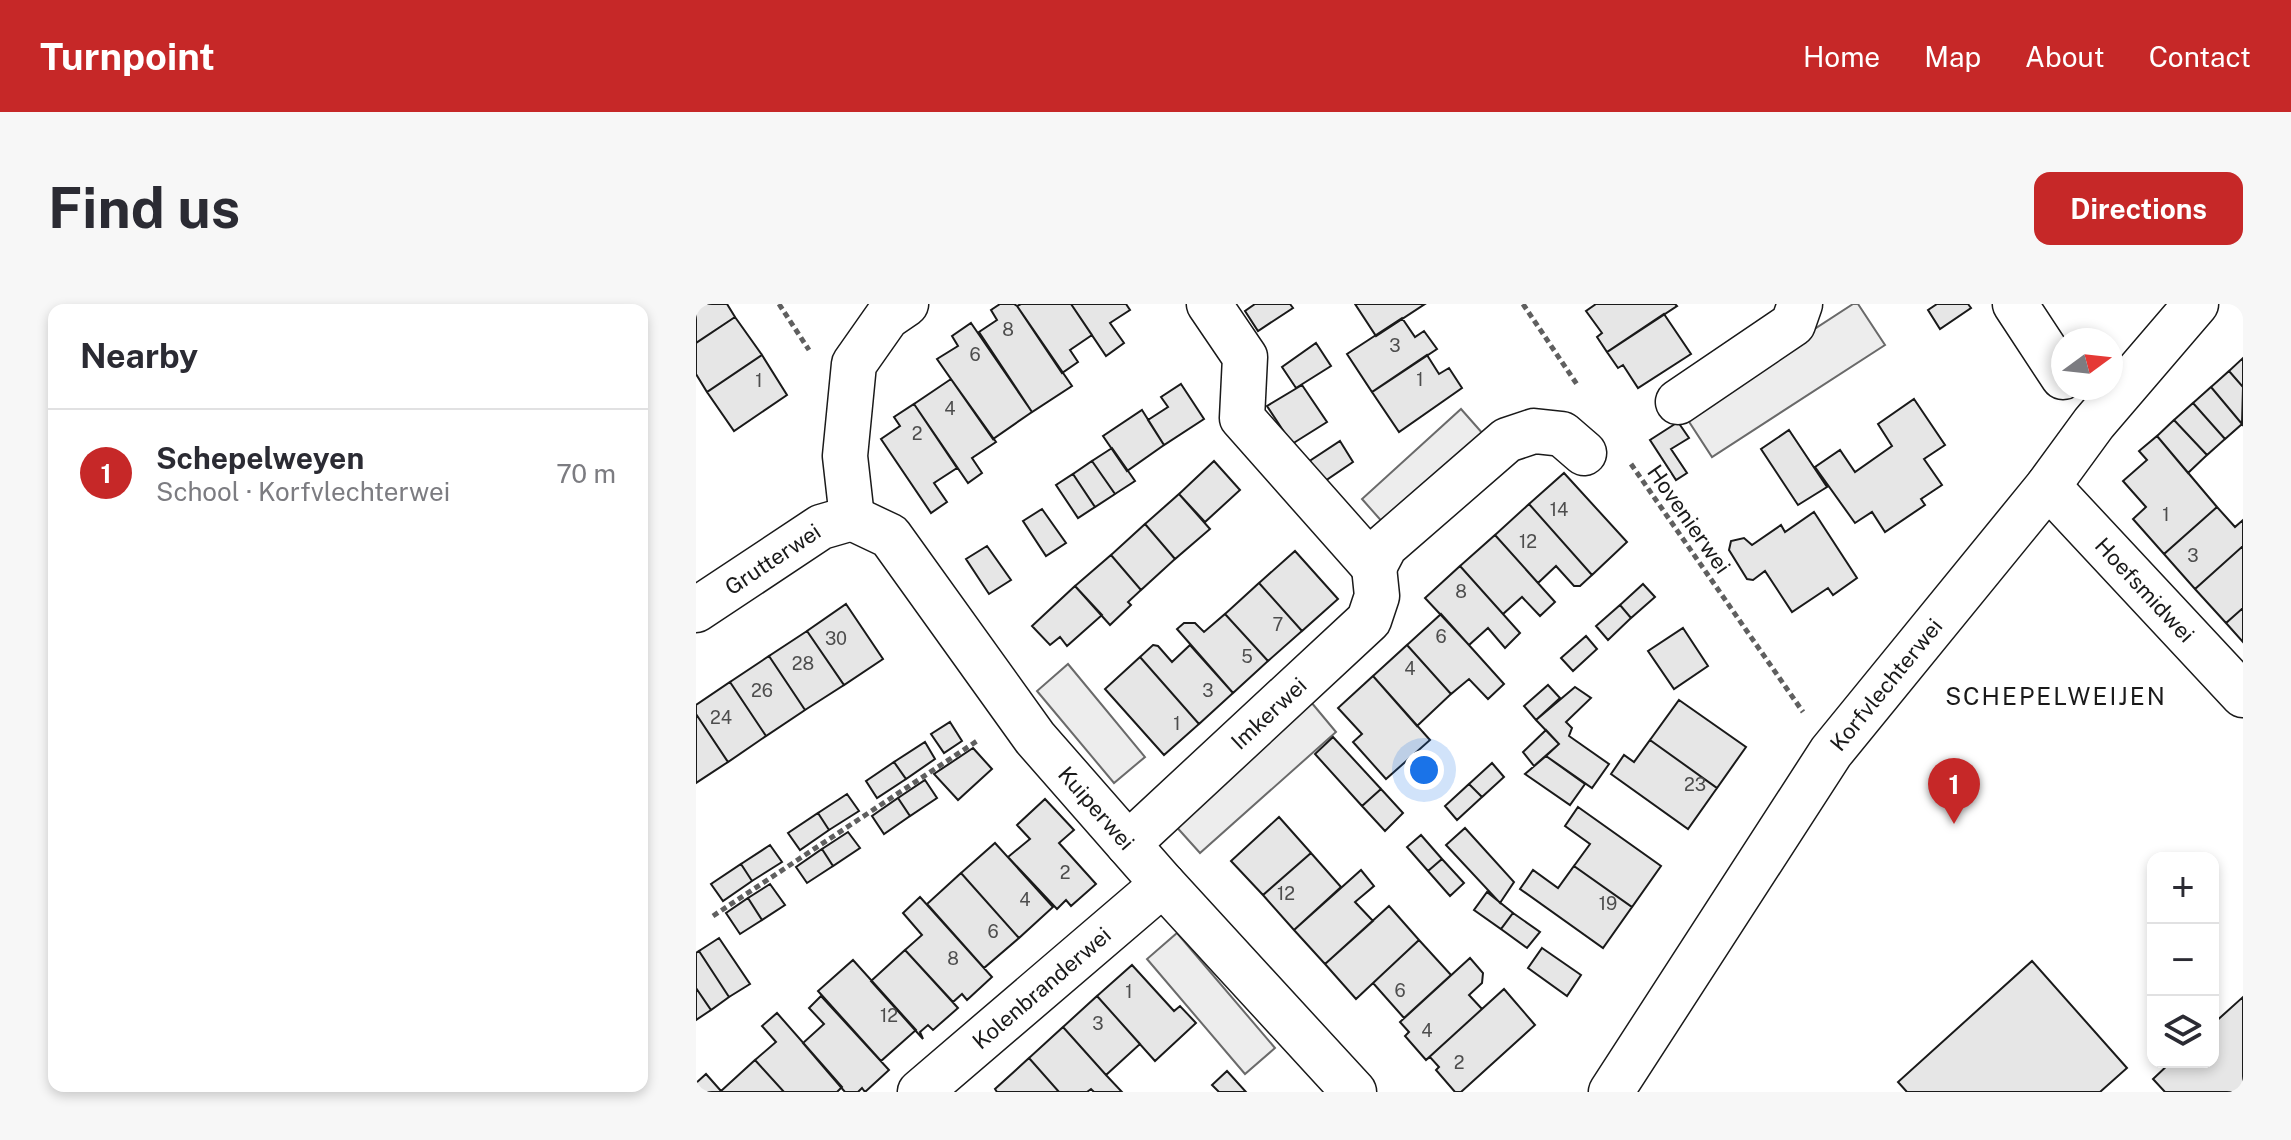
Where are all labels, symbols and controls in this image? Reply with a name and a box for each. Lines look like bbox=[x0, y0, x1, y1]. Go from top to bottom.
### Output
text: Turnpoint bbox=[40, 34, 215, 79]
text: Home bbox=[1803, 40, 1880, 73]
text: Map bbox=[1924, 40, 1981, 73]
text: About bbox=[2025, 40, 2105, 73]
text: Contact bbox=[2149, 40, 2251, 73]
button: Directions bbox=[2034, 172, 2243, 245]
text: Find us bbox=[48, 175, 240, 241]
house number: 8 bbox=[1002, 319, 1014, 340]
north arrow bbox=[2051, 328, 2123, 400]
house number: 3 bbox=[1389, 335, 1401, 356]
text: Nearby bbox=[80, 336, 198, 376]
house number: 6 bbox=[969, 344, 981, 365]
house number: 1 bbox=[1416, 369, 1424, 390]
house number: 1 bbox=[755, 370, 763, 391]
house number: 4 bbox=[944, 398, 956, 419]
house number: 2 bbox=[912, 423, 922, 444]
text: Schepelweyen bbox=[156, 440, 364, 476]
text: 1 bbox=[100, 458, 112, 489]
text: 70 m bbox=[556, 458, 616, 489]
street label: Hovenierwei bbox=[1642, 460, 1736, 578]
text: School · Korfvlechterwei bbox=[156, 476, 450, 507]
house number: 14 bbox=[1550, 499, 1568, 520]
house number: 1 bbox=[2162, 504, 2170, 525]
street label: Grutterwei bbox=[720, 518, 825, 600]
house number: 12 bbox=[1519, 531, 1537, 552]
street label: Hoefsmidwei bbox=[2090, 532, 2200, 647]
house number: 3 bbox=[2187, 545, 2199, 566]
house number: 8 bbox=[1455, 581, 1467, 602]
street label: Korfvlechterwei bbox=[1824, 613, 1948, 756]
house number: 7 bbox=[1273, 614, 1283, 635]
house number: 6 bbox=[1435, 626, 1447, 647]
house number: 30 bbox=[825, 628, 847, 649]
house number: 5 bbox=[1241, 646, 1253, 667]
house number: 28 bbox=[792, 653, 814, 674]
house number: 4 bbox=[1404, 658, 1416, 679]
street label: Imkerwei bbox=[1226, 672, 1312, 755]
house number: 26 bbox=[751, 680, 773, 701]
house number: 3 bbox=[1202, 680, 1214, 701]
district label: SCHEPELWEIJEN bbox=[1945, 682, 2167, 710]
house number: 24 bbox=[710, 707, 732, 728]
house number: 1 bbox=[1173, 713, 1181, 734]
your location bbox=[1404, 750, 1444, 790]
pin: 1 bbox=[1928, 758, 1980, 824]
street label: Kuiperwei bbox=[1053, 761, 1140, 855]
house number: 23 bbox=[1684, 774, 1706, 795]
map controls bbox=[2147, 852, 2219, 1068]
button: + bbox=[2147, 852, 2219, 924]
house number: 2 bbox=[1060, 862, 1070, 883]
house number: 12 bbox=[1277, 883, 1295, 904]
house number: 4 bbox=[1019, 889, 1031, 910]
house number: 19 bbox=[1599, 893, 1617, 914]
house number: 6 bbox=[987, 921, 999, 942]
street label: Kolenbranderwei bbox=[967, 922, 1116, 1054]
button: − bbox=[2147, 924, 2219, 996]
house number: 8 bbox=[947, 948, 959, 969]
house number: 6 bbox=[1394, 980, 1406, 1001]
house number: 1 bbox=[1125, 981, 1133, 1002]
button: layers bbox=[2147, 996, 2219, 1068]
house number: 12 bbox=[880, 1005, 898, 1026]
house number: 3 bbox=[1092, 1013, 1104, 1034]
house number: 4 bbox=[1421, 1020, 1433, 1041]
house number: 2 bbox=[1454, 1052, 1464, 1073]

